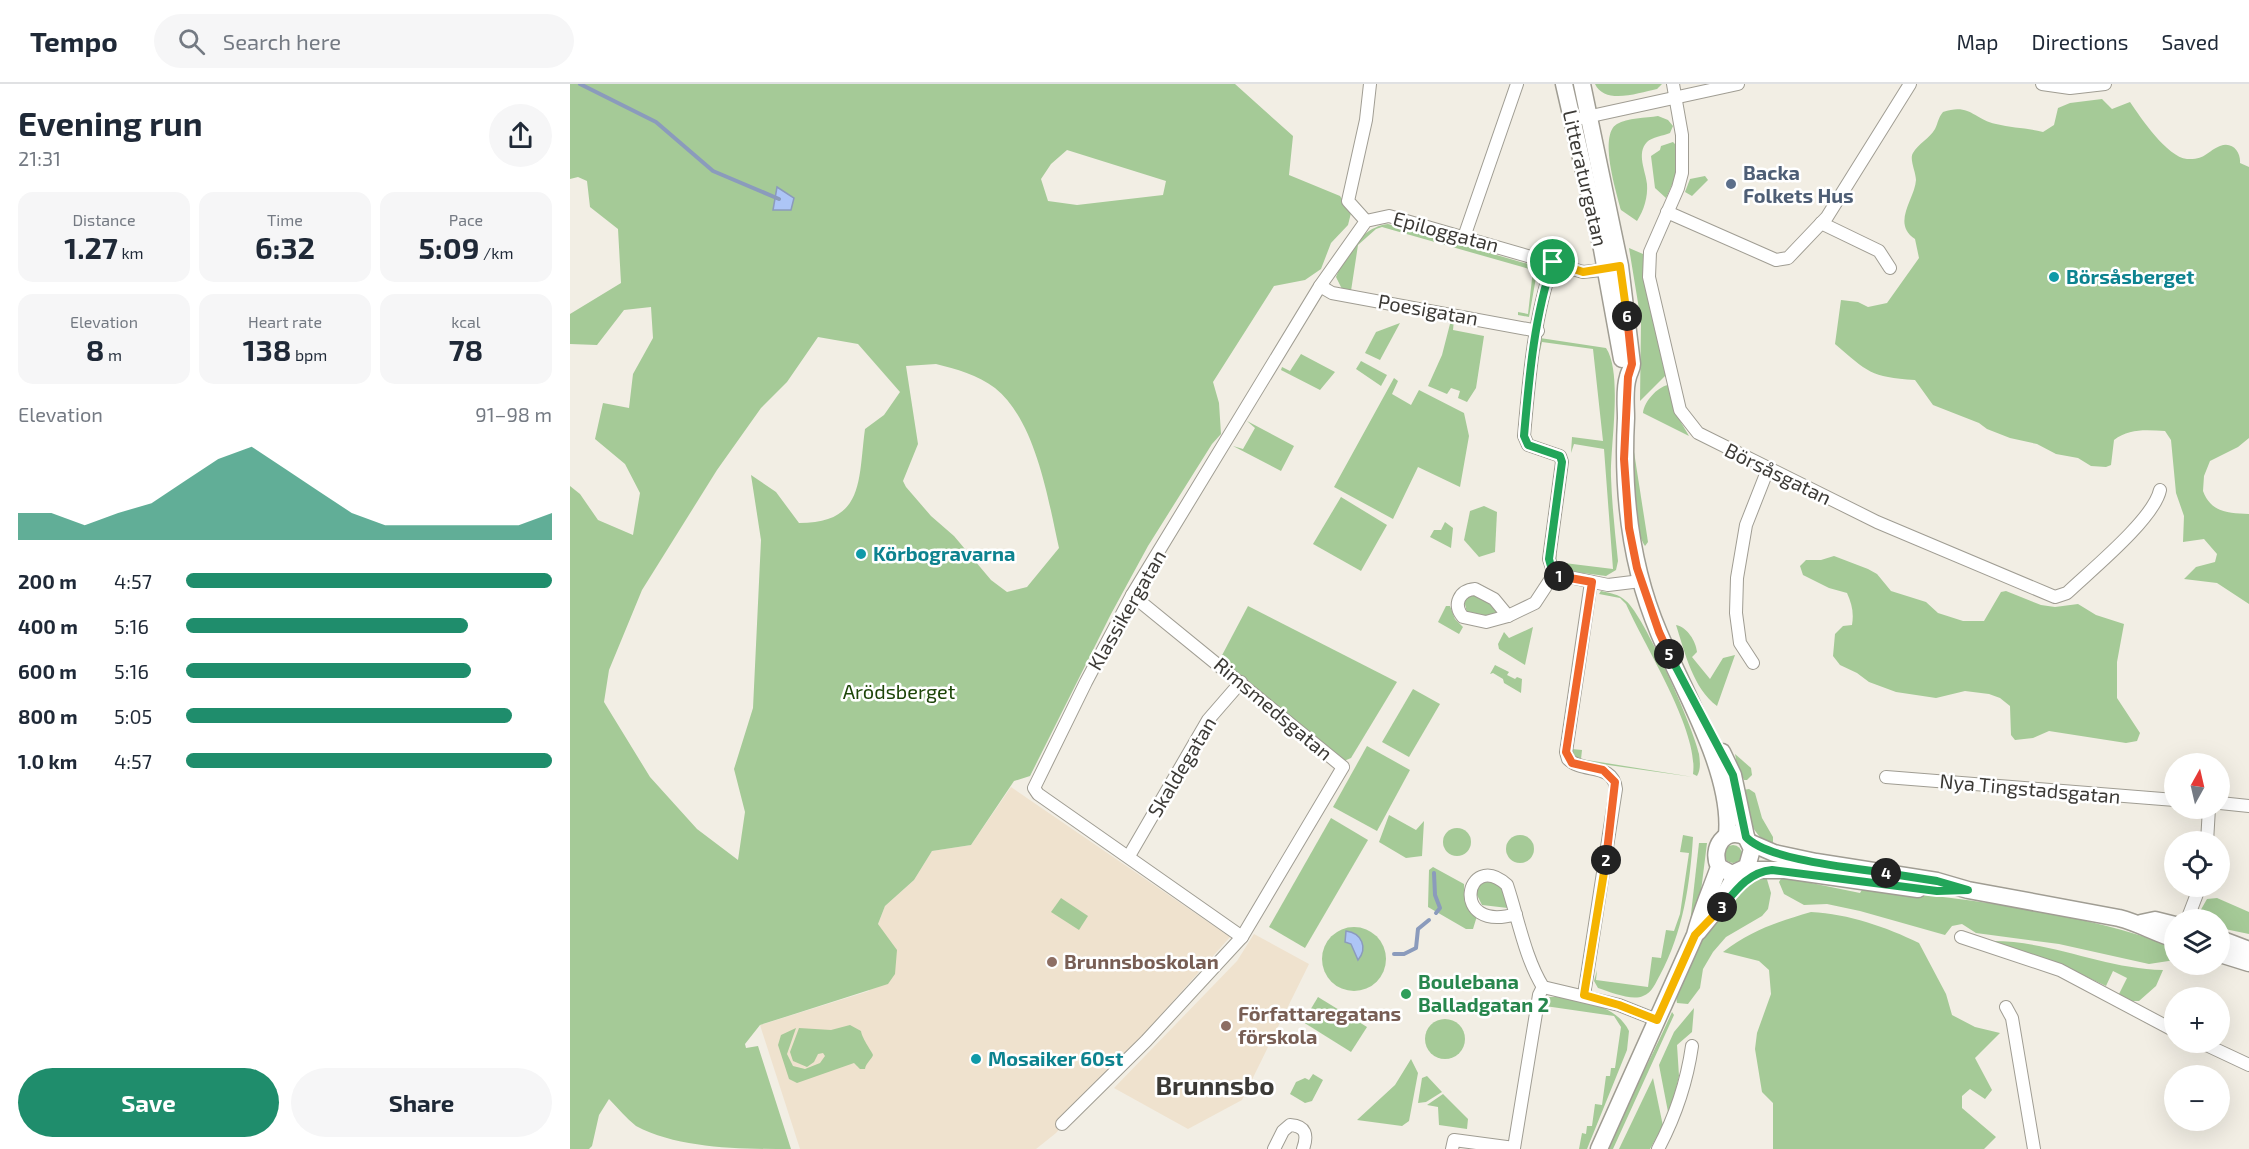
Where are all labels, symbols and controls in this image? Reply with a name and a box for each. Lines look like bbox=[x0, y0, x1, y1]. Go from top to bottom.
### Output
search box bbox=[154, 14, 574, 68]
text: Tempo bbox=[30, 24, 118, 58]
icon: search bbox=[175, 25, 208, 58]
text: Search here bbox=[223, 28, 341, 54]
text: Map bbox=[1956, 29, 1999, 54]
text: Directions bbox=[2032, 29, 2128, 54]
text: Saved bbox=[2161, 29, 2219, 54]
text: Evening run bbox=[18, 103, 203, 143]
button: share bbox=[489, 104, 552, 167]
street label: Litteraturgatan bbox=[1559, 107, 1613, 248]
text: 21:31 bbox=[18, 146, 61, 170]
place label: Backa Folkets Hus bbox=[1743, 160, 1854, 207]
marker: Backa Folkets Hus bbox=[1724, 177, 1738, 191]
street label: Epiloggatan bbox=[1391, 205, 1502, 257]
text: Distance bbox=[72, 210, 136, 229]
text: Time bbox=[267, 210, 303, 229]
text: Pace bbox=[449, 210, 483, 229]
text: 1.27 bbox=[64, 229, 118, 265]
text: 6:32 bbox=[255, 229, 315, 265]
text: 5:09 bbox=[419, 229, 479, 265]
pin bbox=[1527, 236, 1578, 287]
text: km bbox=[118, 243, 144, 262]
text: /km bbox=[479, 243, 513, 262]
icon: arrive bbox=[1536, 245, 1569, 278]
place label: Börsåsberget bbox=[2066, 264, 2194, 288]
marker: Börsåsberget bbox=[2047, 270, 2061, 284]
street label: Poesigatan bbox=[1376, 288, 1480, 330]
pin: 6 bbox=[1612, 301, 1642, 331]
text: 6 bbox=[1622, 306, 1632, 325]
text: Elevation bbox=[70, 312, 138, 331]
text: Heart rate bbox=[248, 312, 322, 331]
text: kcal bbox=[451, 312, 481, 331]
text: 8 bbox=[86, 331, 105, 367]
text: 138 bbox=[243, 331, 291, 367]
text: 78 bbox=[449, 331, 483, 367]
text: m bbox=[105, 345, 122, 364]
text: bpm bbox=[291, 345, 327, 364]
text: Elevation bbox=[18, 402, 103, 426]
text: 91–98 m bbox=[475, 402, 552, 426]
street label: Börsåsgatan bbox=[1721, 437, 1836, 509]
place label: Körbogravarna bbox=[873, 541, 1015, 565]
street label: Klassikergatan bbox=[1082, 545, 1170, 674]
marker: Körbogravarna bbox=[854, 547, 868, 561]
pin: 1 bbox=[1544, 561, 1574, 591]
text: 1 bbox=[1556, 566, 1562, 585]
text: 200 m bbox=[18, 569, 77, 593]
text: 4:57 bbox=[114, 569, 152, 593]
text: 400 m bbox=[18, 614, 78, 638]
text: 5:16 bbox=[114, 614, 149, 638]
pin: 5 bbox=[1654, 639, 1684, 669]
text: 5 bbox=[1665, 644, 1673, 663]
street label: Rimsmedsgatan bbox=[1210, 652, 1338, 765]
text: 600 m bbox=[18, 659, 77, 683]
text: 5:16 bbox=[114, 659, 149, 683]
park label: Arödsberget bbox=[843, 679, 956, 703]
text: 800 m bbox=[18, 704, 78, 728]
text: 5:05 bbox=[114, 704, 152, 728]
street label: Skaldegatan bbox=[1142, 712, 1220, 821]
text: 1.0 km bbox=[18, 749, 77, 773]
text: 4:57 bbox=[114, 749, 152, 773]
north arrow bbox=[2164, 753, 2230, 819]
map controls bbox=[2164, 753, 2230, 1131]
street label: Nya Tingstadsgatan bbox=[1939, 768, 2122, 808]
button: locate bbox=[2164, 831, 2230, 897]
pin: 2 bbox=[1591, 845, 1621, 875]
text: 2 bbox=[1601, 850, 1611, 869]
pin: 4 bbox=[1871, 858, 1901, 888]
text: 4 bbox=[1881, 863, 1891, 882]
pin: 3 bbox=[1707, 892, 1737, 922]
text: 3 bbox=[1717, 897, 1727, 916]
button: layers bbox=[2164, 909, 2230, 975]
place label: Brunnsboskolan bbox=[1064, 949, 1219, 973]
marker: Brunnsboskolan bbox=[1045, 955, 1059, 969]
place label: Boulebana Balladgatan 2 bbox=[1418, 969, 1549, 1016]
marker: Boulebana Balladgatan 2 bbox=[1399, 987, 1413, 1001]
button: + bbox=[2164, 987, 2230, 1053]
place label: Författaregatans förskola bbox=[1238, 1001, 1401, 1048]
marker: Författaregatans förskola bbox=[1219, 1019, 1233, 1033]
place label: Mosaiker 60st bbox=[988, 1046, 1123, 1070]
marker: Mosaiker 60st bbox=[969, 1052, 983, 1066]
button: − bbox=[2164, 1065, 2230, 1131]
button: Save bbox=[18, 1068, 279, 1137]
button: Share bbox=[291, 1068, 552, 1137]
district label: Brunnsbo bbox=[1155, 1069, 1275, 1100]

